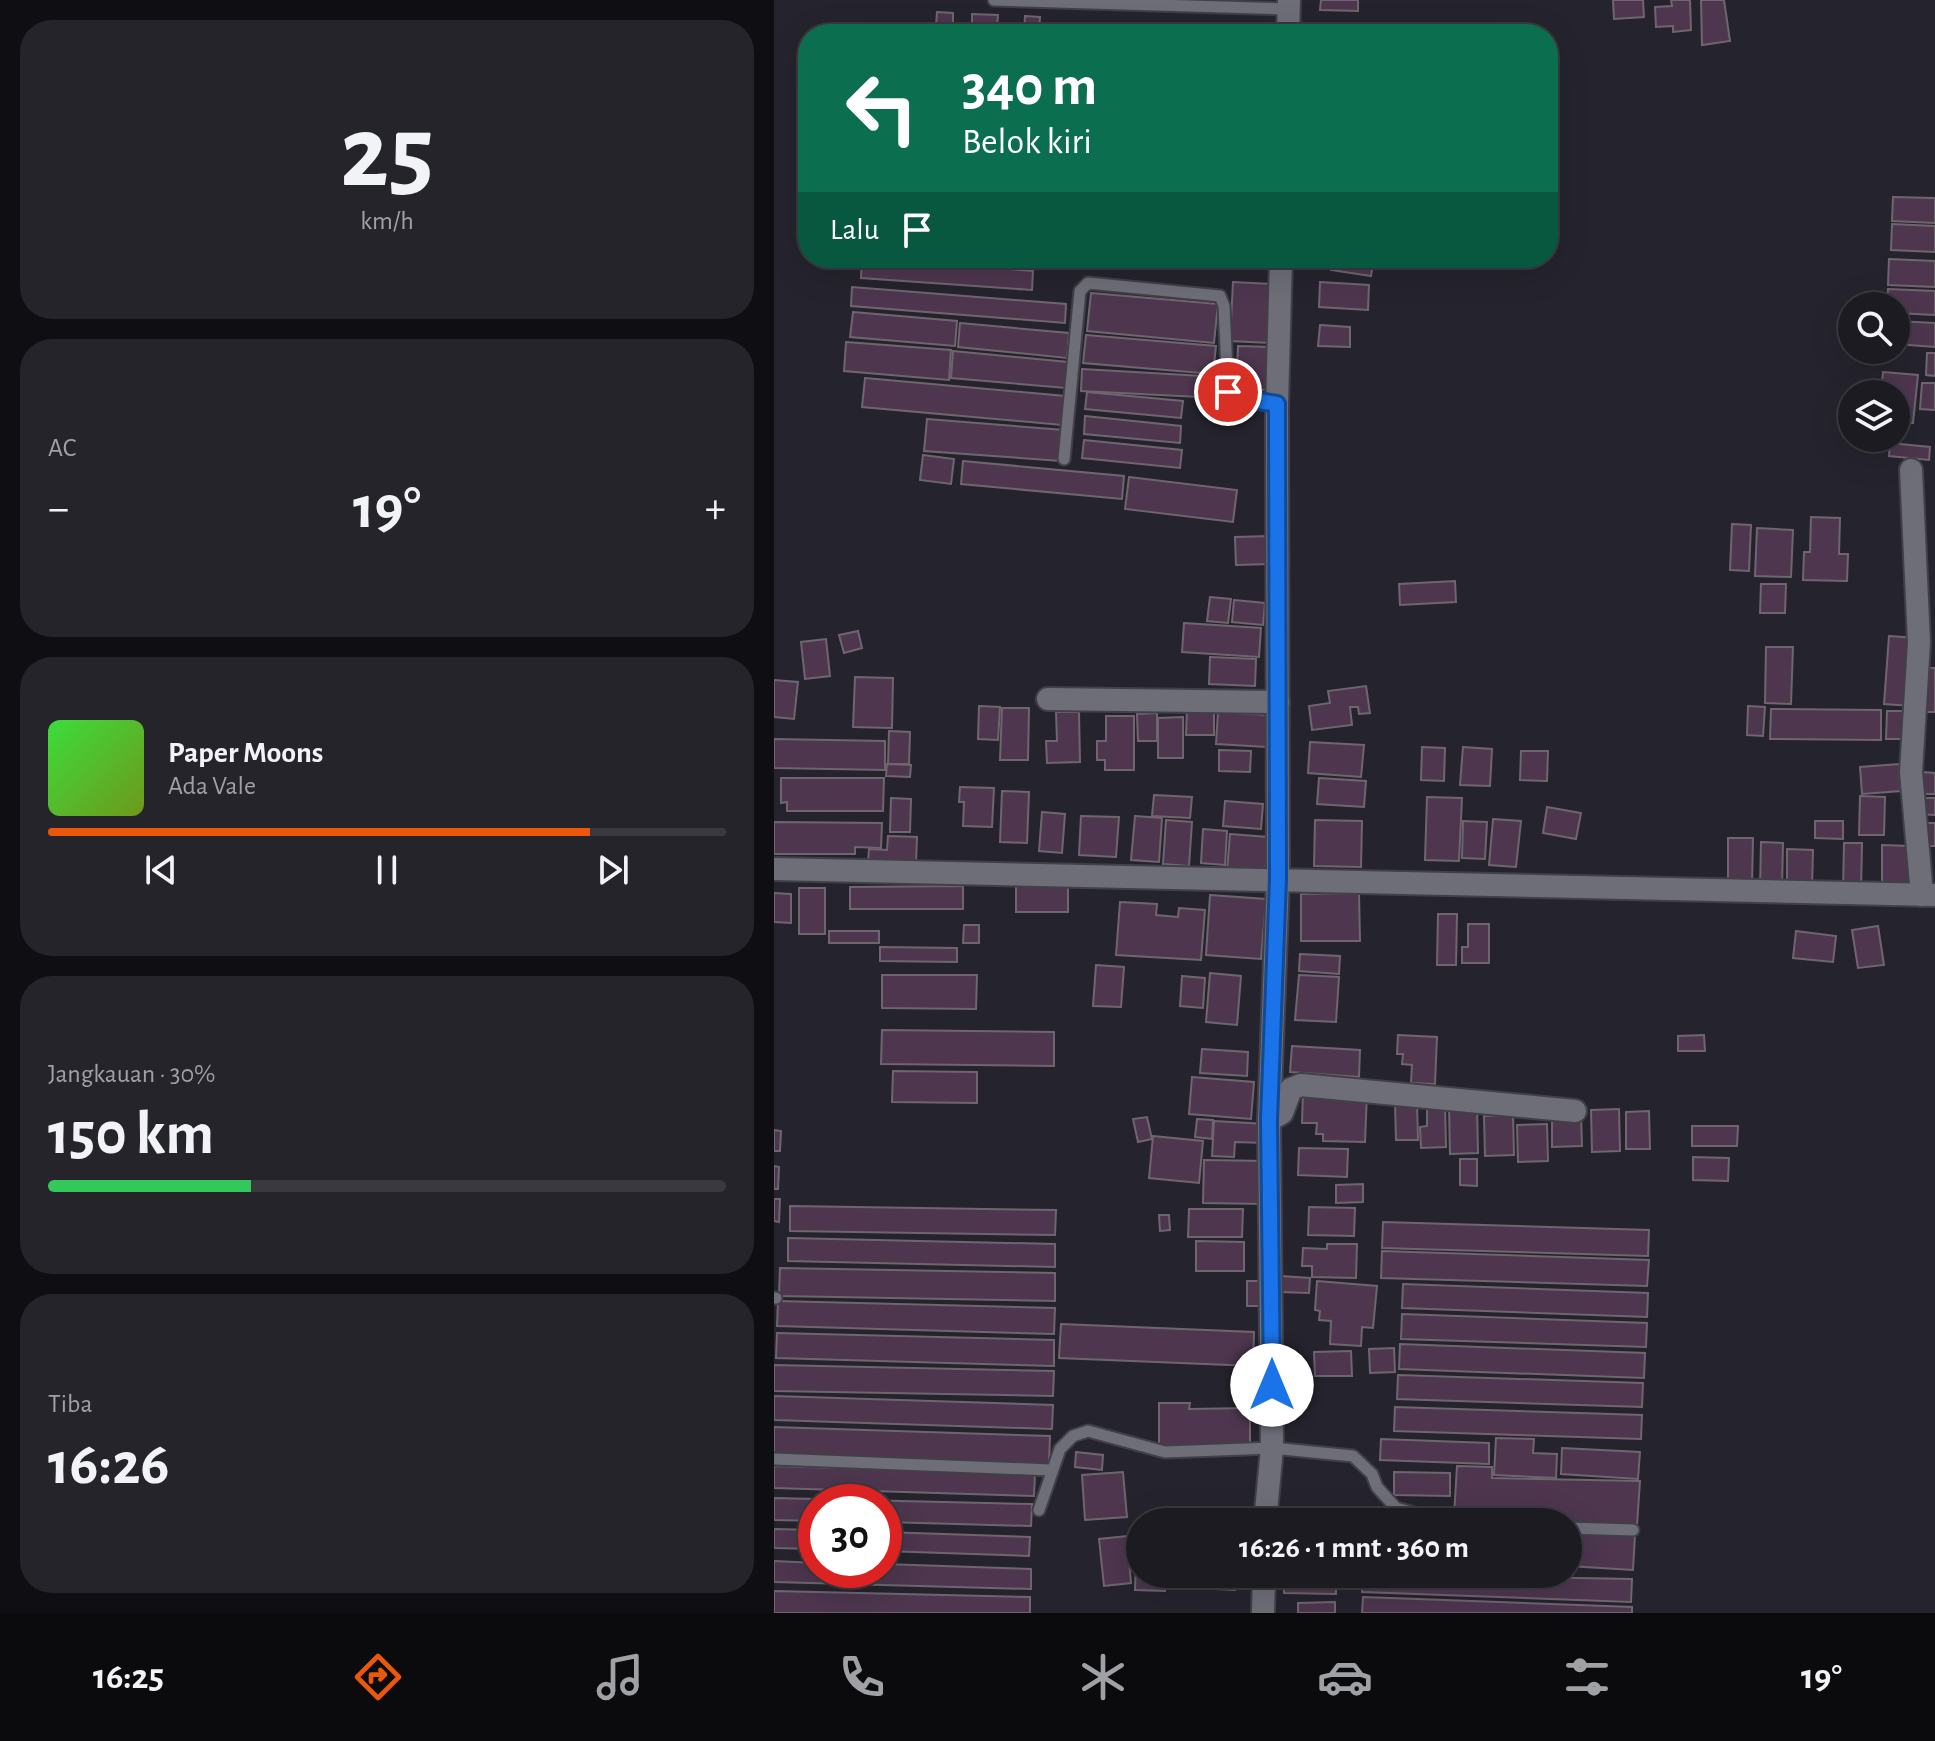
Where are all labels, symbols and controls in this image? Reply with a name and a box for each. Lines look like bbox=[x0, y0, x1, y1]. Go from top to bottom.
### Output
icon: left bbox=[830, 56, 934, 160]
text: 340 m bbox=[962, 59, 1097, 115]
text: 25 bbox=[340, 102, 434, 206]
text: Belok kiri bbox=[962, 124, 1092, 160]
text: km/h bbox=[360, 208, 414, 234]
icon: arrive bbox=[895, 208, 939, 252]
text: Lalu bbox=[830, 215, 879, 245]
map controls bbox=[1838, 292, 1910, 452]
button: search bbox=[1838, 292, 1910, 364]
pin bbox=[1194, 358, 1262, 426]
icon: arrive bbox=[1206, 370, 1250, 414]
button: layers bbox=[1838, 380, 1910, 452]
text: AC bbox=[48, 435, 76, 461]
text: 19° bbox=[353, 479, 421, 539]
text: − bbox=[48, 487, 69, 531]
text: + bbox=[705, 487, 726, 531]
text: Paper Moons bbox=[168, 738, 323, 768]
text: Ada Vale bbox=[168, 773, 256, 799]
icon: previous bbox=[139, 848, 183, 892]
icon: pause bbox=[365, 848, 409, 892]
icon: next bbox=[591, 848, 635, 892]
text: Jangkauan · 30% bbox=[48, 1061, 216, 1087]
text: 150 km bbox=[48, 1105, 214, 1165]
position arrow bbox=[1230, 1343, 1314, 1427]
text: Tiba bbox=[48, 1391, 92, 1417]
text: 16:26 bbox=[48, 1435, 170, 1495]
speed limit sign: 30 bbox=[798, 1484, 902, 1588]
text: 16:26 · 1 mnt · 360 m bbox=[1239, 1533, 1469, 1563]
icon: directions bbox=[350, 1649, 406, 1705]
icon: music bbox=[592, 1649, 648, 1705]
icon: phone bbox=[834, 1649, 890, 1705]
icon: climate bbox=[1075, 1649, 1131, 1705]
icon: car bbox=[1317, 1649, 1373, 1705]
icon: filters bbox=[1559, 1649, 1615, 1705]
text: 16:25 bbox=[93, 1659, 164, 1695]
text: 19° bbox=[1801, 1659, 1842, 1695]

